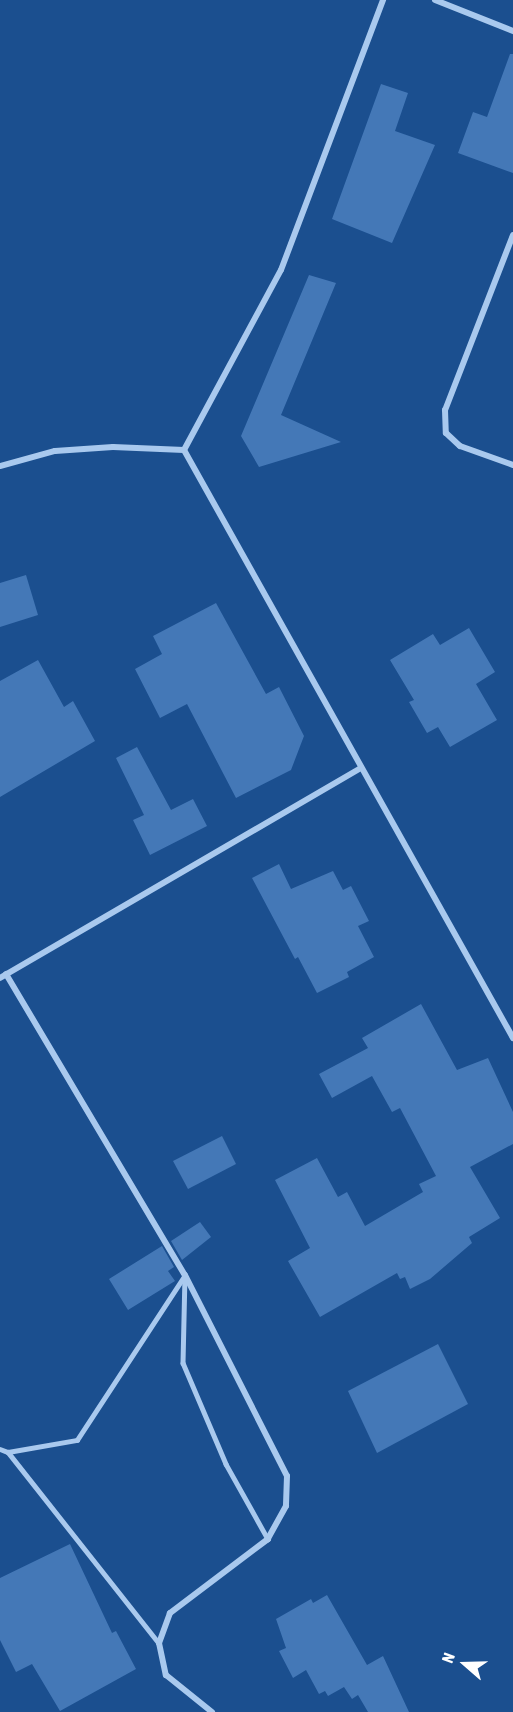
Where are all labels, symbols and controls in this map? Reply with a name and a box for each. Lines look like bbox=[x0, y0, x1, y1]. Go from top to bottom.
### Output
north arrow bbox=[435, 1634, 495, 1694]
text: N bbox=[438, 1650, 458, 1665]

